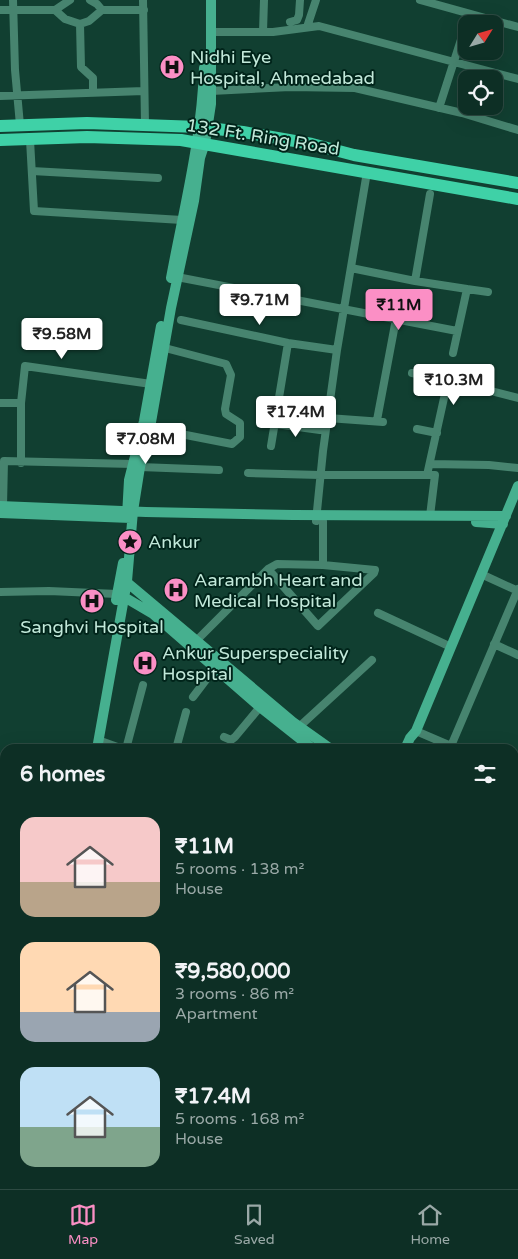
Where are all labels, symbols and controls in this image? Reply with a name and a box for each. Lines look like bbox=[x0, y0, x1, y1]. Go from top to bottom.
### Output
north arrow bbox=[458, 15, 502, 60]
map controls bbox=[458, 15, 503, 115]
place label: Nidhi Eye Hospital, Ahmedabad bbox=[190, 46, 375, 89]
hospital icon: Nidhi Eye Hospital, Ahmedabad bbox=[159, 54, 185, 80]
button: locate bbox=[458, 70, 503, 115]
street label: 132 Ft. Ring Road bbox=[185, 114, 341, 160]
pin: ₹9.71M bbox=[219, 284, 301, 326]
pin: ₹11M bbox=[369, 288, 429, 331]
text: ₹9.71M bbox=[231, 290, 289, 310]
text: ₹11M bbox=[377, 295, 421, 315]
pin: ₹9.58M bbox=[21, 318, 103, 360]
text: ₹9.58M bbox=[32, 324, 92, 344]
pin: ₹10.3M bbox=[413, 364, 495, 406]
text: ₹10.3M bbox=[424, 370, 484, 390]
pin: ₹17.4M bbox=[255, 396, 337, 438]
text: ₹17.4M bbox=[267, 402, 325, 422]
pin: ₹7.08M bbox=[105, 422, 187, 465]
text: ₹7.08M bbox=[117, 429, 175, 449]
place icon: Ankur bbox=[117, 529, 143, 555]
place label: Ankur bbox=[148, 531, 200, 553]
place label: Aarambh Heart and Medical Hospital bbox=[194, 569, 363, 612]
hospital icon: Aarambh Heart and Medical Hospital bbox=[163, 577, 189, 603]
hospital icon: Sanghvi Hospital bbox=[79, 588, 105, 614]
place label: Sanghvi Hospital bbox=[20, 616, 164, 638]
place label: Ankur Superspeciality Hospital bbox=[162, 642, 349, 685]
hospital icon: Ankur Superspeciality Hospital bbox=[132, 650, 158, 676]
icon: filters bbox=[471, 760, 499, 788]
text: 6 homes bbox=[20, 762, 105, 787]
text: ₹11M bbox=[175, 834, 234, 859]
icon: home bbox=[60, 837, 120, 897]
text: 5 rooms · 138 m² bbox=[175, 859, 304, 879]
text: House bbox=[175, 879, 223, 899]
text: ₹9,580,000 bbox=[175, 959, 291, 984]
icon: home bbox=[60, 962, 120, 1022]
text: 3 rooms · 86 m² bbox=[175, 984, 294, 1004]
text: Apartment bbox=[175, 1004, 258, 1024]
text: ₹17.4M bbox=[175, 1084, 251, 1109]
icon: home bbox=[60, 1087, 120, 1147]
text: 5 rooms · 168 m² bbox=[175, 1109, 304, 1129]
text: House bbox=[175, 1129, 223, 1149]
tab: Map bbox=[68, 1201, 98, 1248]
tab: Saved bbox=[234, 1201, 275, 1248]
tab: Home bbox=[410, 1201, 450, 1248]

